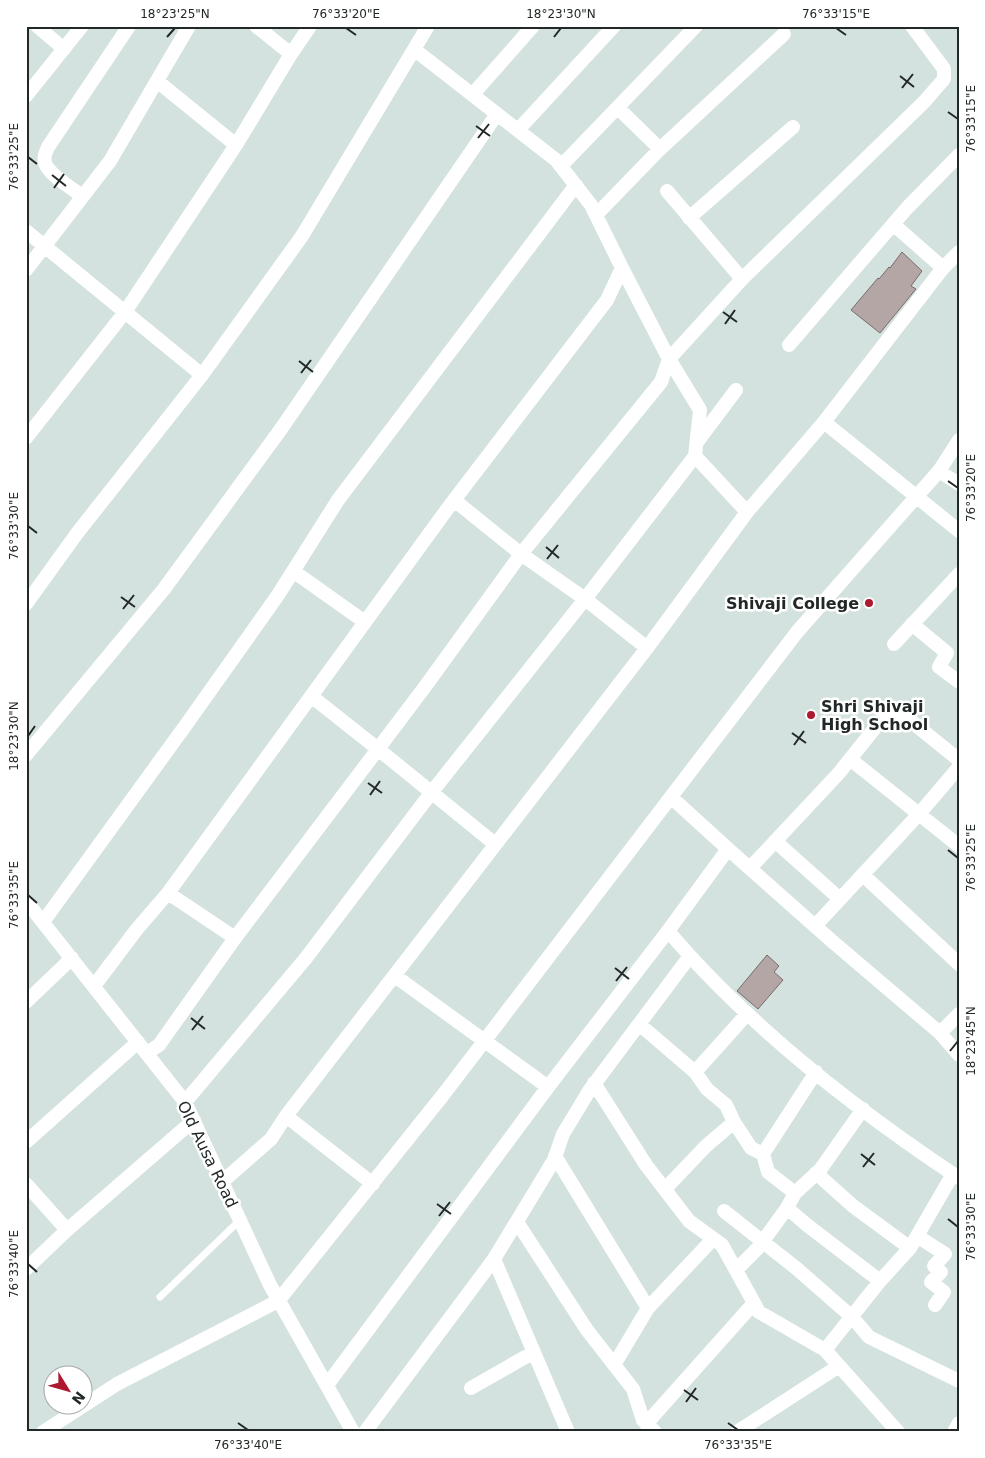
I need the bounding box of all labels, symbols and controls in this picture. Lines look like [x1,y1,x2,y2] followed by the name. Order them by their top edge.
[140,7,210,21] text: 18°23'25"N
[312,7,380,21] text: 76°33'20"E
[526,7,596,21] text: 18°23'30"N
[802,7,870,21] text: 76°33'15"E
[964,85,978,153] text: 76°33'15"E
[7,123,21,191] text: 76°33'25"E
[964,454,978,522] text: 76°33'20"E
[7,492,21,560] text: 76°33'30"E
[726,594,859,613] place label: Shivaji College
[863,597,875,609] marker: Shivaji College
[821,697,928,734] place label: Shri Shivaji High School
[7,701,21,771] text: 18°23'30"N
[805,709,817,721] marker: Shri Shivaji High School
[964,824,978,892] text: 76°33'25"E
[7,861,21,929] text: 76°33'35"E
[964,1006,978,1076] text: 18°23'45"N
[173,1098,242,1211] street label: Old Ausa Road
[964,1193,978,1261] text: 76°33'30"E
[7,1230,21,1298] text: 76°33'40"E
[42,1366,92,1416] north arrow
[68,1388,88,1407] text: N
[214,1438,282,1452] text: 76°33'40"E
[704,1438,772,1452] text: 76°33'35"E

